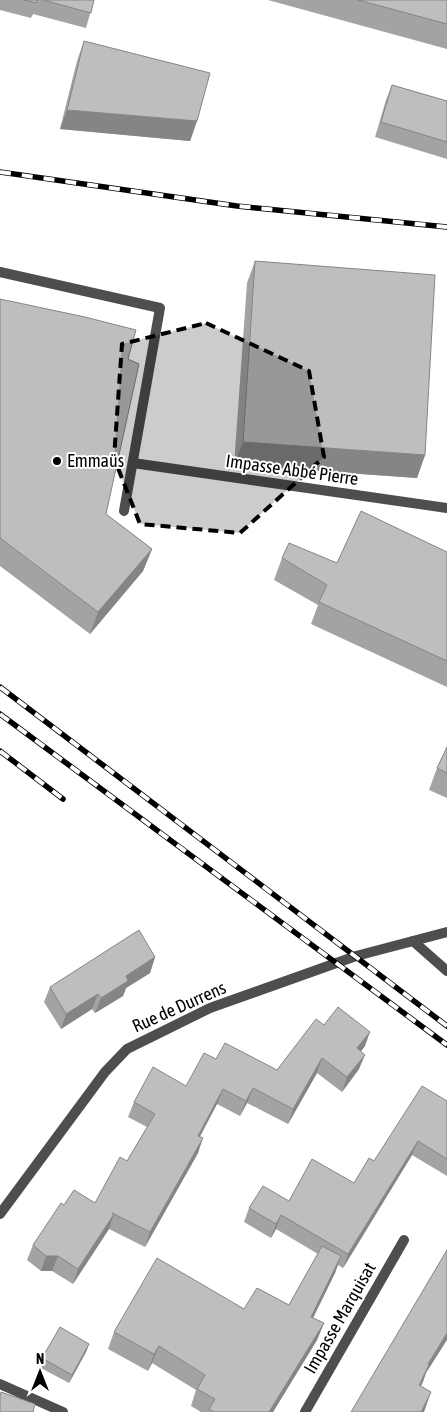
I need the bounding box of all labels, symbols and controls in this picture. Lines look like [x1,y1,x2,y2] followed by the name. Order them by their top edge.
[67,450,124,471] place label: Emmaüs
[224,450,360,489] street label: Impasse Abbé Pierre
[51,455,63,467] marker: Emmaüs
[129,977,229,1037] street label: Rue de Durrens
[299,1258,380,1377] street label: Impasse Marquisat
[15,1347,65,1397] north arrow
[36,1351,44,1367] text: N

